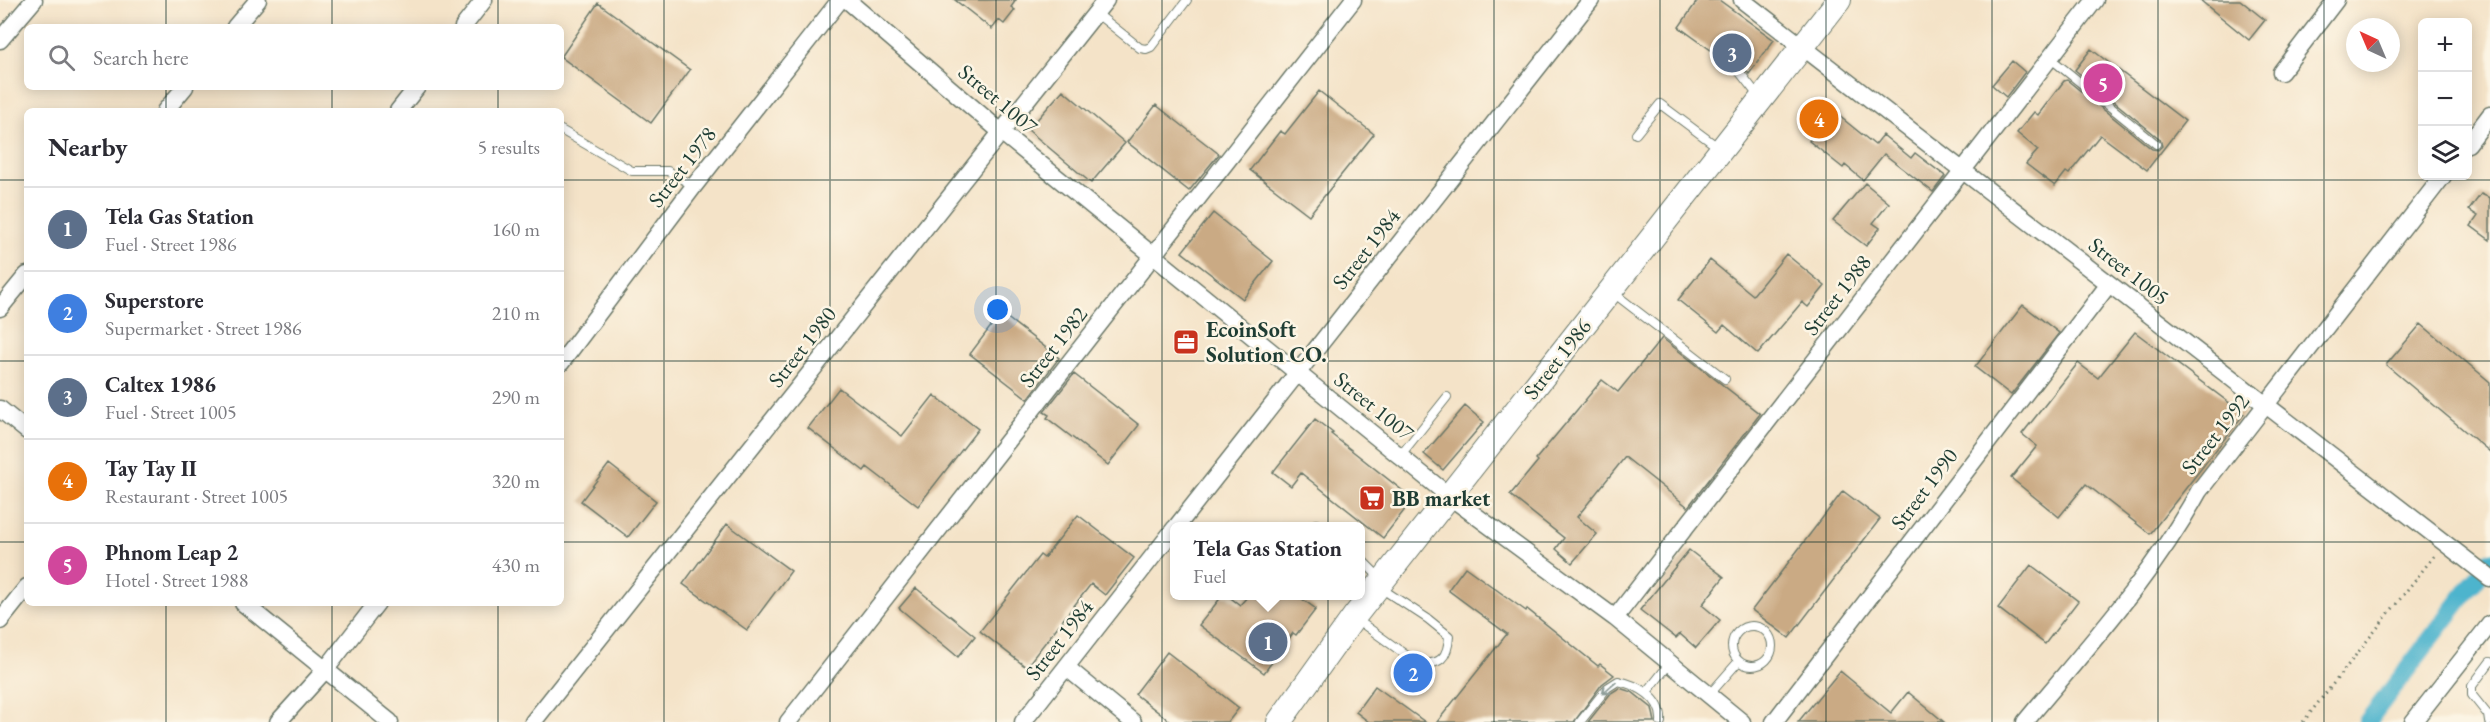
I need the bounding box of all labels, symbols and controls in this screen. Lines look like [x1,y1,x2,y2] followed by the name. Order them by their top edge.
[2346,18,2400,72] north arrow
[2418,18,2472,180] map controls
[2418,18,2472,72] button: +
[24,24,564,90] search box
[1712,31,1752,76] pin: 3
[45,41,78,74] icon: search
[93,43,188,72] text: Search here
[952,57,1044,141] street label: Street 1007
[2084,60,2122,106] pin: 5
[2418,72,2472,126] button: −
[1800,96,1838,142] pin: 4
[641,121,723,213] street label: Street 1978
[2418,126,2472,180] button: layers
[48,130,128,164] text: Nearby
[477,134,540,160] text: 5 results
[105,202,254,231] text: Tela Gas Station
[1325,202,1407,295] street label: Street 1984
[62,216,73,242] text: 1
[492,216,540,242] text: 160 m
[2083,230,2175,312] street label: Street 1005
[105,231,237,257] text: Fuel · Street 1986
[1796,249,1878,341] street label: Street 1988
[105,286,204,315] text: Superstore
[983,295,1012,324] your location
[62,300,73,326] text: 2
[492,300,540,326] text: 210 m
[761,300,843,393] street label: Street 1980
[1012,300,1094,393] street label: Street 1982
[1516,312,1598,405] street label: Street 1986
[105,315,302,341] text: Supermarket · Street 1986
[1206,315,1327,369] place label: EcoinSoft Solution CO.
[1171,327,1201,357] office icon: EcoinSoft Solution CO.
[1328,365,1420,447] street label: Street 1007
[105,370,216,399] text: Caltex 1986
[62,384,73,410] text: 3
[492,384,540,410] text: 290 m
[2174,387,2256,480] street label: Street 1992
[105,399,237,425] text: Fuel · Street 1005
[1884,442,1964,536] street label: Street 1990
[105,454,197,483] text: Tay Tay II
[62,468,73,494] text: 4
[492,468,540,494] text: 320 m
[105,483,288,509] text: Restaurant · Street 1005
[1357,483,1387,513] supermarket icon: BB market
[1392,484,1491,513] place label: BB market
[1170,522,1365,600] popup
[1193,534,1342,563] text: Tela Gas Station
[105,538,238,567] text: Phnom Leap 2
[62,552,73,578] text: 5
[492,552,540,578] text: 430 m
[1193,563,1226,589] text: Fuel
[105,567,248,593] text: Hotel · Street 1988
[1018,593,1100,686] street label: Street 1984
[1248,620,1288,664] pin: 1
[1394,650,1432,696] pin: 2
[1601,681,1617,695] one-way arrow

